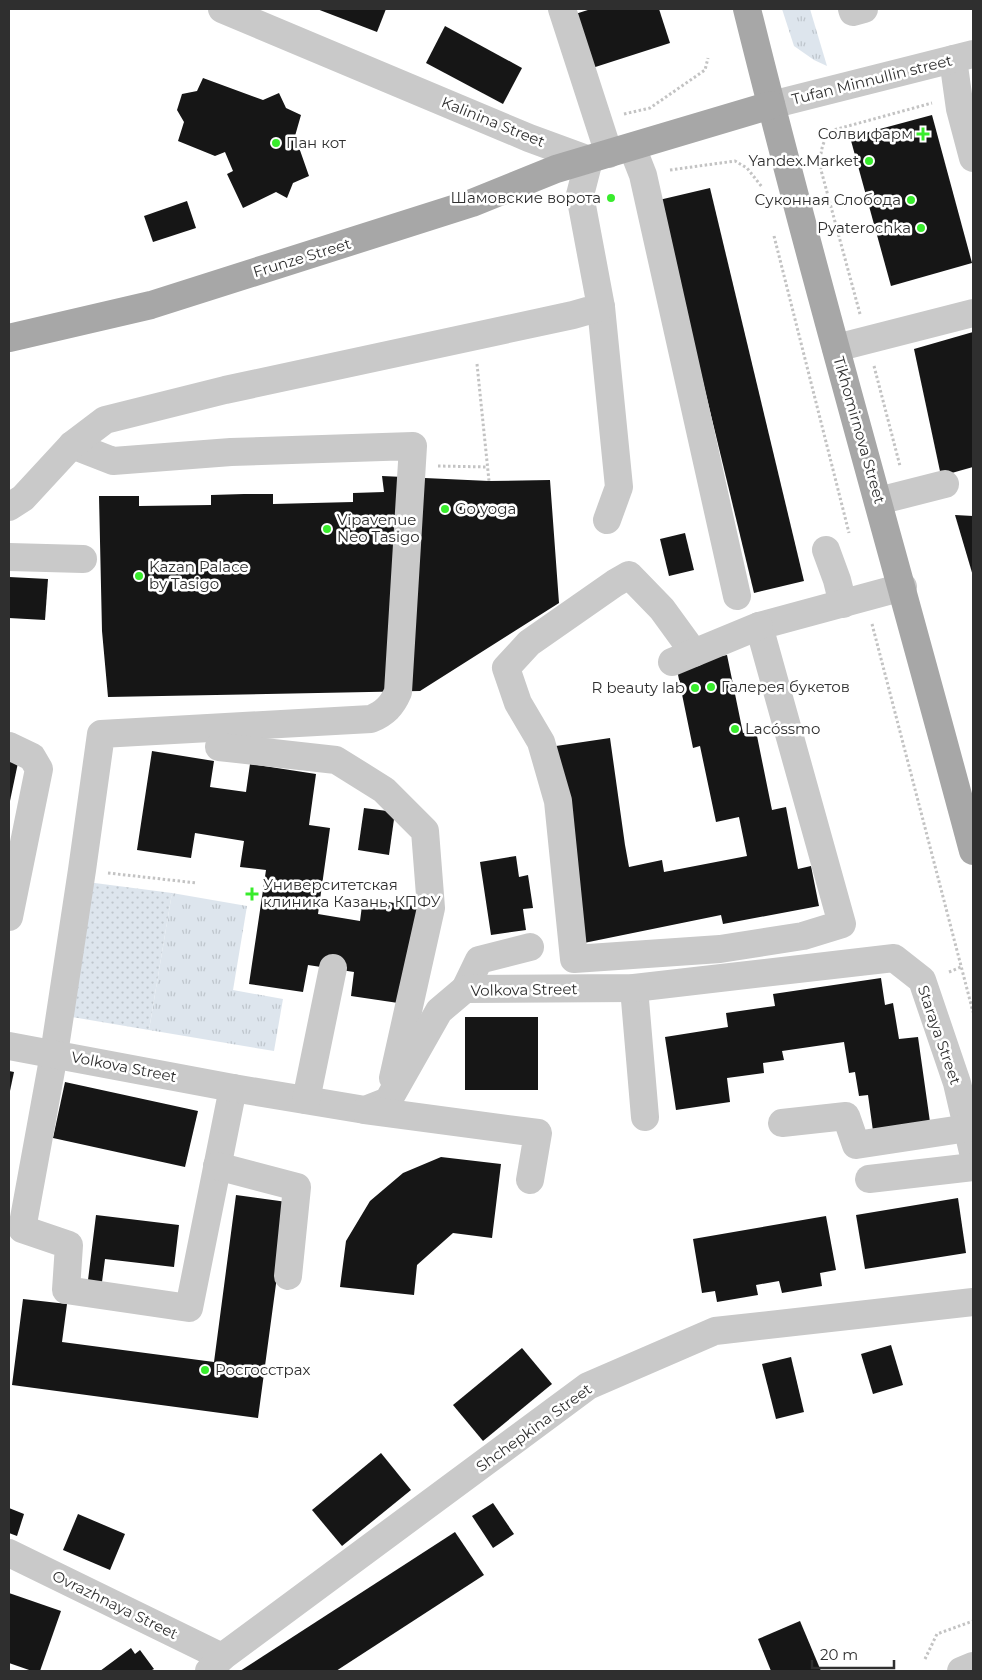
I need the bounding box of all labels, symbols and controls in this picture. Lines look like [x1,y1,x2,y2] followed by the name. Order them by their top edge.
[790,50,954,109] street label: Tufan Minnullin street
[439,92,548,151] street label: Kalinina Street
[818,124,913,143] place label: Солви фарм
[917,128,929,140] marker: Солви фарм
[286,133,347,152] place label: Пан кот
[270,137,282,149] marker: Пан кот
[748,151,859,170] place label: Yandex.Market
[863,155,875,167] marker: Yandex.Market
[451,188,601,207] place label: Шамовские ворота
[755,190,901,209] place label: Суконная Слобода
[605,192,617,204] marker: Шамовские ворота
[905,194,917,206] marker: Суконная Слобода
[817,218,911,237] place label: Pyaterochka
[915,222,927,234] marker: Pyaterochka
[251,234,353,281] street label: Frunze Street
[829,354,890,506] street label: Tikhomirnova Street
[455,499,516,518] place label: Go yoga
[439,503,451,515] marker: Go yoga
[337,510,420,546] place label: Vipavenue Neo Tasigo
[321,523,333,535] marker: Vipavenue Neo Tasigo
[149,557,249,593] place label: Kazan Palace by Tasigo
[133,570,145,582] marker: Kazan Palace by Tasigo
[721,677,850,696] place label: Галерея букетов
[592,678,685,697] place label: R beauty lab
[705,681,717,693] marker: Галерея букетов
[689,682,701,694] marker: R beauty lab
[745,719,820,738] place label: Lacóssmo
[729,723,741,735] marker: Lacóssmo
[263,875,442,911] place label: Университетская клиника Казань, КПФУ
[245,887,259,901] marker: Университетская клиника Казань, КПФУ
[470,979,578,1000] street label: Volkova Street
[914,983,965,1087] street label: Staraya Street
[70,1047,178,1086] street label: Volkova Street
[215,1360,310,1379] place label: Росгосстрах
[199,1364,211,1376] marker: Росгосстрах
[472,1379,595,1476] street label: Shchepkina Street
[49,1566,181,1643] street label: Ovrazhnaya Street
[812,1638,894,1670] scale bar
[820,1645,858,1664] text: 20 m

